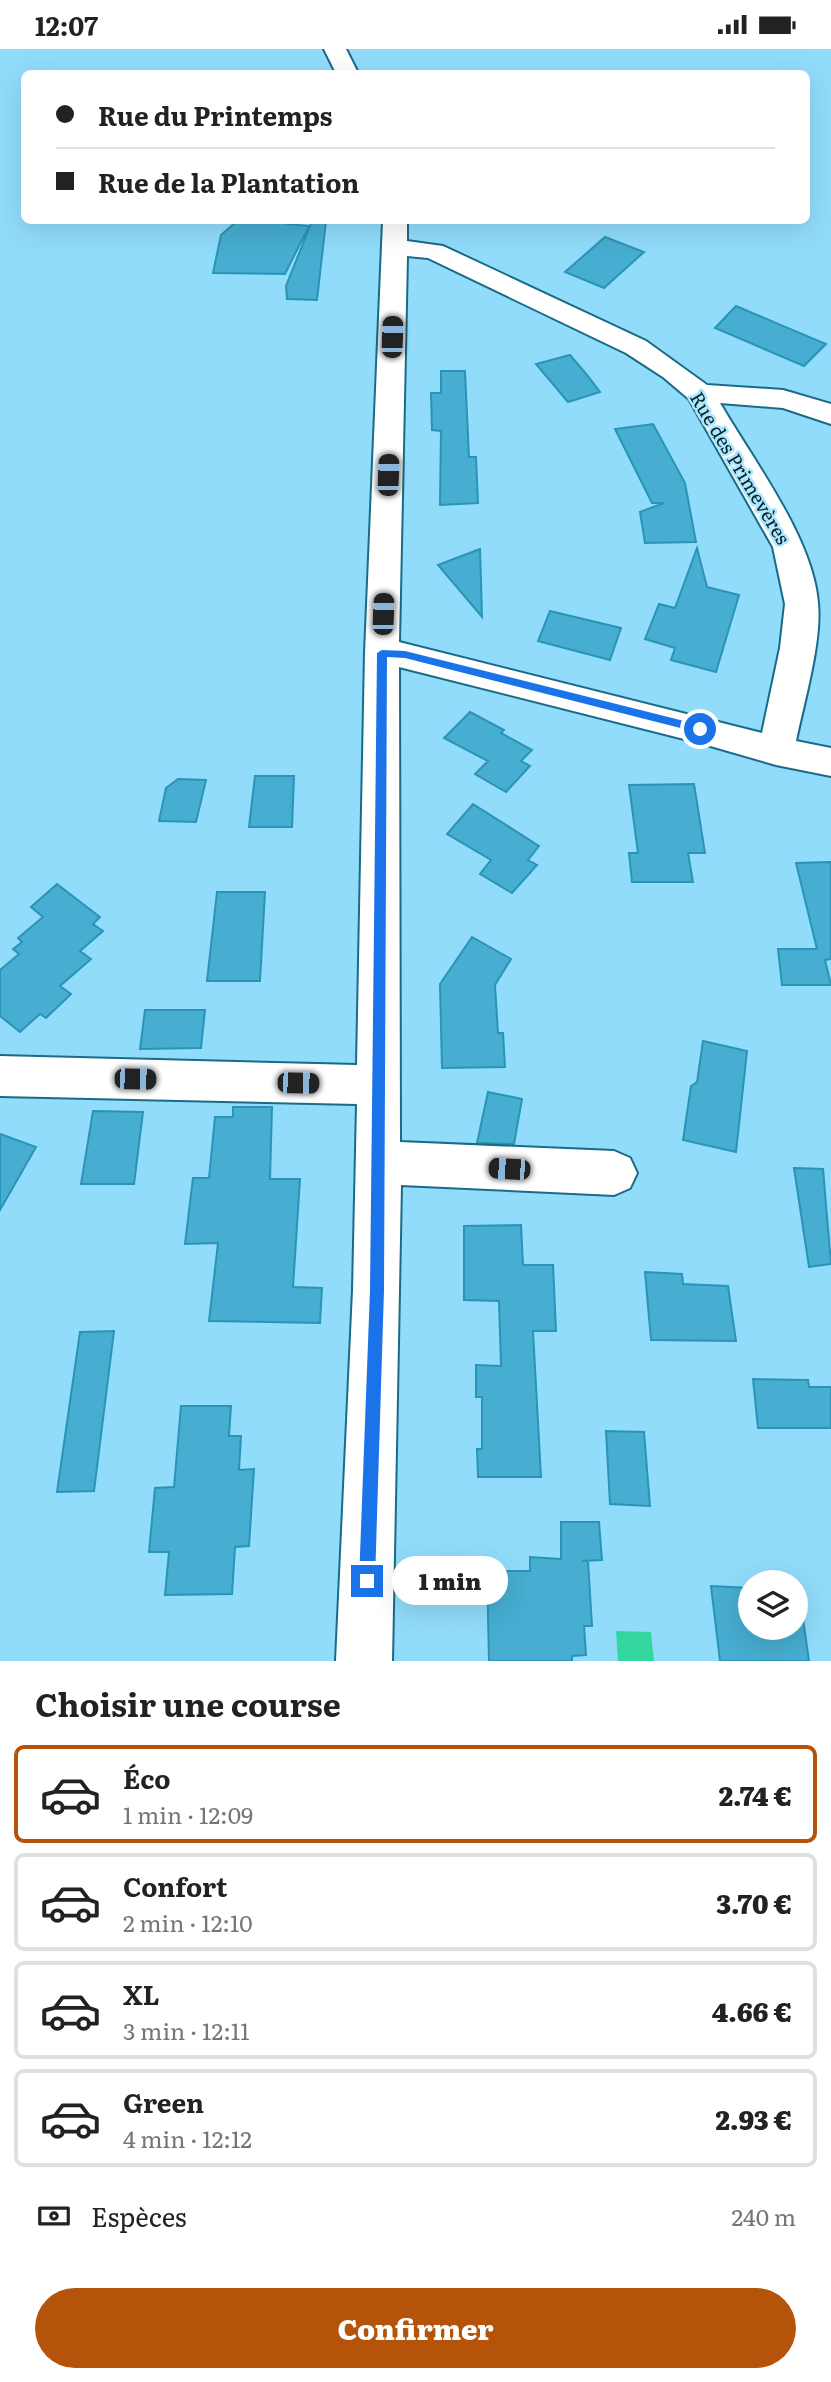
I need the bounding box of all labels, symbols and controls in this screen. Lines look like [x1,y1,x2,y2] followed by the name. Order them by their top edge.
[35,5,98,44] text: 12:07
[98,95,333,134] text: Rue du Printemps
[98,162,359,201] text: Rue de la Plantation
[381,316,404,358] car
[684,386,798,550] street label: Rue des Primevères
[377,454,400,496] car
[372,593,395,635] car
[684,713,716,745] route start
[114,1068,157,1090] car
[277,1072,320,1094] car
[488,1157,531,1181] car
[392,1557,507,1605] callout: 1 min
[419,1563,481,1597] text: 1 min
[351,1565,383,1597] route end
[738,1570,808,1640] map controls
[738,1570,808,1640] button: layers
[35,1679,341,1727] text: Choisir une course
[123,1758,171,1797] text: Éco
[39,1763,102,1826] icon: car
[719,1775,792,1814] text: 2.74 €
[123,1797,253,1831] text: 1 min · 12:09
[123,1866,227,1905] text: Confort
[39,1871,102,1934] icon: car
[716,1883,792,1922] text: 3.70 €
[123,1905,253,1939] text: 2 min · 12:10
[123,1974,160,2013] text: XL
[39,1979,102,2042] icon: car
[712,1991,792,2030] text: 4.66 €
[123,2013,250,2047] text: 3 min · 12:11
[123,2082,204,2121] text: Green
[39,2087,102,2150] icon: car
[715,2099,792,2138] text: 2.93 €
[123,2121,252,2155] text: 4 min · 12:12
[91,2196,187,2235] text: Espèces
[35,2197,73,2235] icon: cash
[731,2199,796,2233] text: 240 m
[35,2288,796,2368] button: Confirmer

